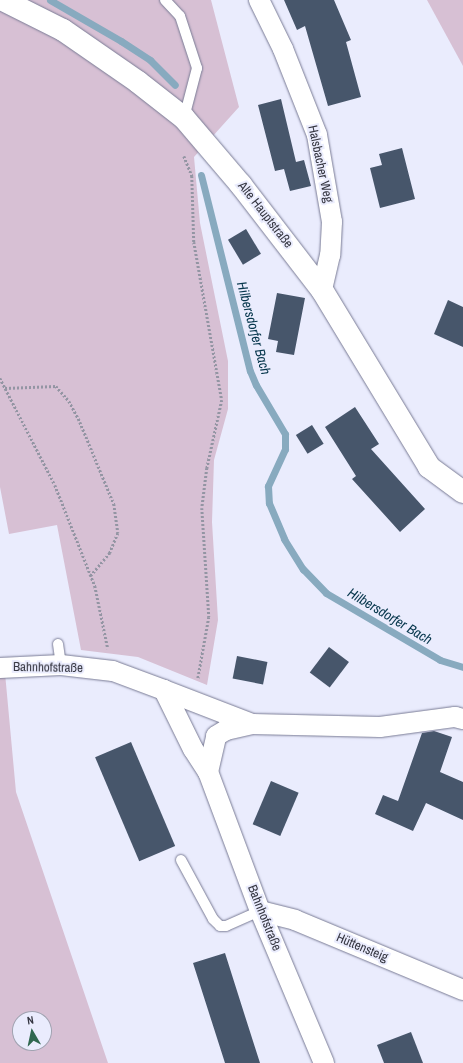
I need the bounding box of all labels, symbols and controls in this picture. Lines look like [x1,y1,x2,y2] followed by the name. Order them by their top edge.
[304,124,336,204] street label: Halsbacher Weg
[234,179,296,251] street label: Alte Hauptstraße
[234,280,274,376] water label: Hilbersdorfer Bach
[345,584,435,648] water label: Hilbersdorfer Bach
[13,660,83,676] street label: Bahnhofstraße
[244,883,284,953] street label: Bahnhofstraße
[334,930,390,966] street label: Hüttensteig
[12,1011,52,1051] north arrow
[26,1013,35,1028] text: N

